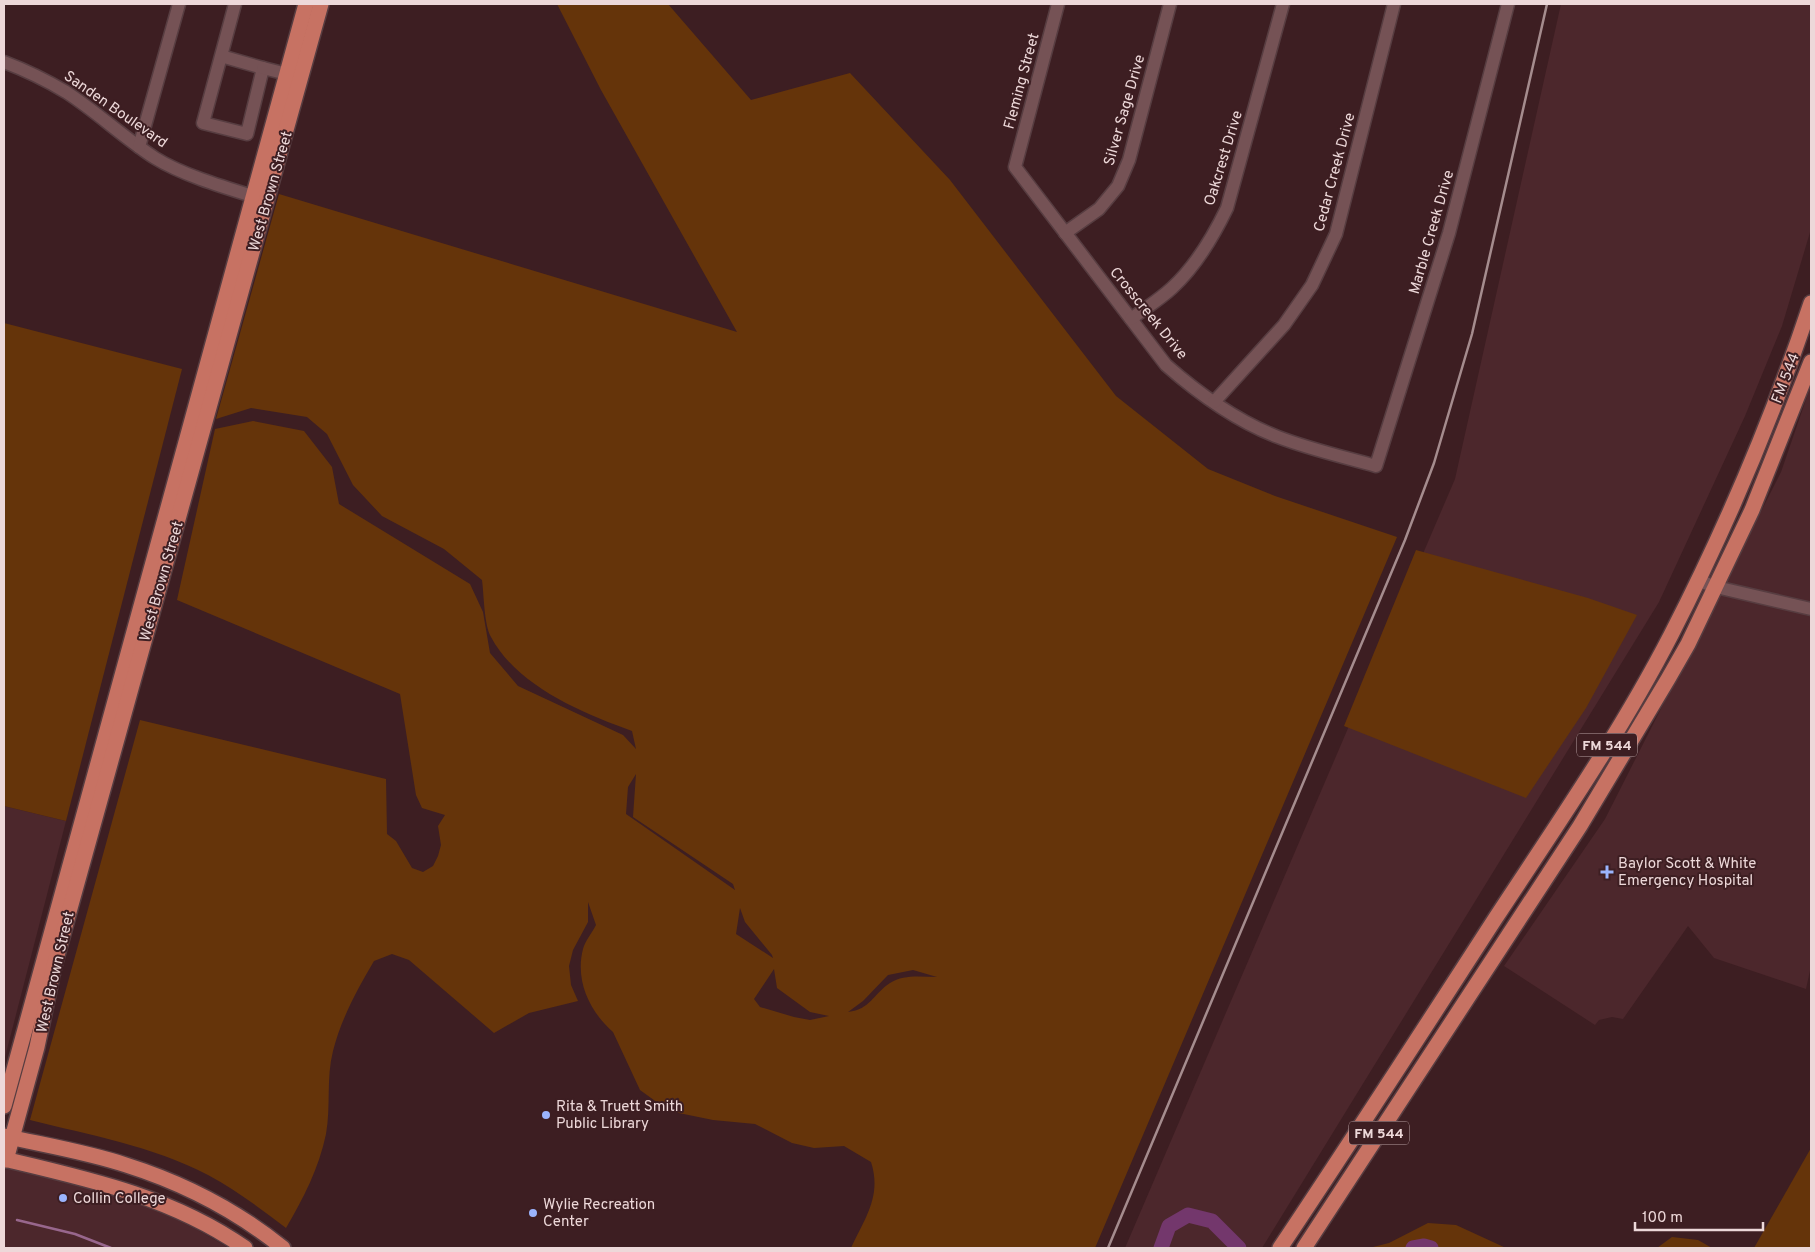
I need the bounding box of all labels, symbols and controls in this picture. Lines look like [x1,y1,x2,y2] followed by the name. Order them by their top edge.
[1000,31,1044,132] street label: Fleming Street
[1101,53,1150,168] street label: Silver Sage Drive
[60,67,171,153] street label: Sanden Boulevard
[1201,109,1248,208] street label: Oakcrest Drive
[1310,111,1360,234] street label: Cedar Creek Drive
[245,129,298,254] street label: West Brown Street
[1406,168,1459,297] street label: Marble Creek Drive
[1105,264,1191,364] street label: Crosscreek Drive
[1768,351,1805,406] street label: FM 544
[136,519,189,644] street label: West Brown Street
[1577,734,1637,756] road number: FM 544
[1618,855,1756,891] place label: Baylor Scott & White Emergency Hospital
[1600,865,1614,879] marker: Baylor Scott & White Emergency Hospital
[33,910,80,1035] street label: West Brown Street
[556,1098,683,1134] place label: Rita & Truett Smith Public Library
[540,1109,552,1121] marker: Rita & Truett Smith Public Library
[1349,1122,1409,1144] road number: FM 544
[73,1190,166,1209] place label: Collin College
[57,1192,69,1204] marker: Collin College
[543,1196,655,1232] place label: Wylie Recreation Center
[1635,1200,1762,1232] scale bar
[527,1207,539,1219] marker: Wylie Recreation Center
[1642,1209,1683,1228] text: 100 m

